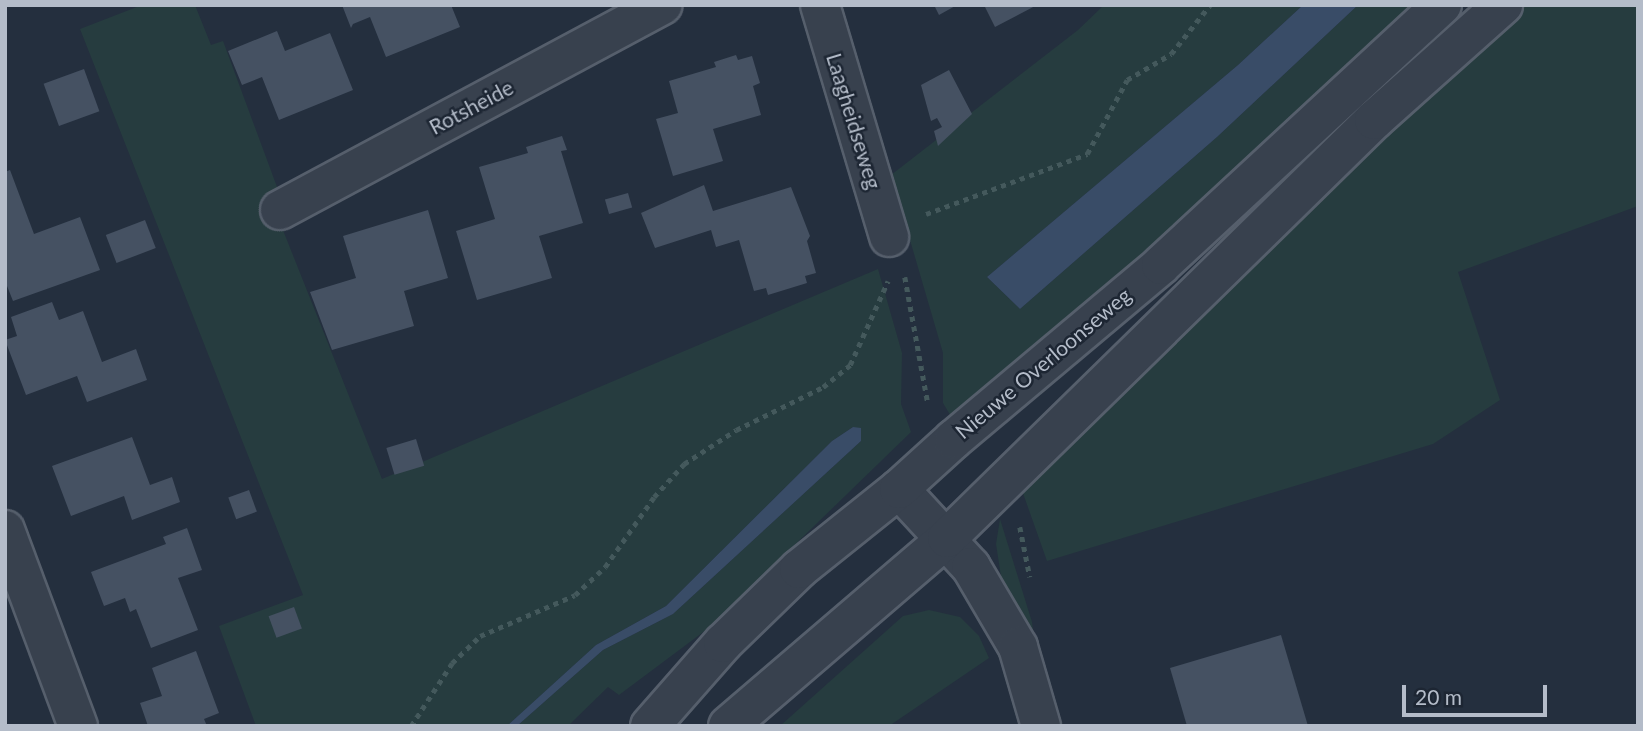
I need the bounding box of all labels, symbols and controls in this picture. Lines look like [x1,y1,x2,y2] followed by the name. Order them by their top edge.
[821,50,887,192] street label: Laagheidseweg
[425,74,517,140] street label: Rotsheide
[950,282,1136,444] street label: Nieuwe Overloonseweg
[1405,672,1550,716] scale bar
[1415,684,1462,709] text: 20 m

